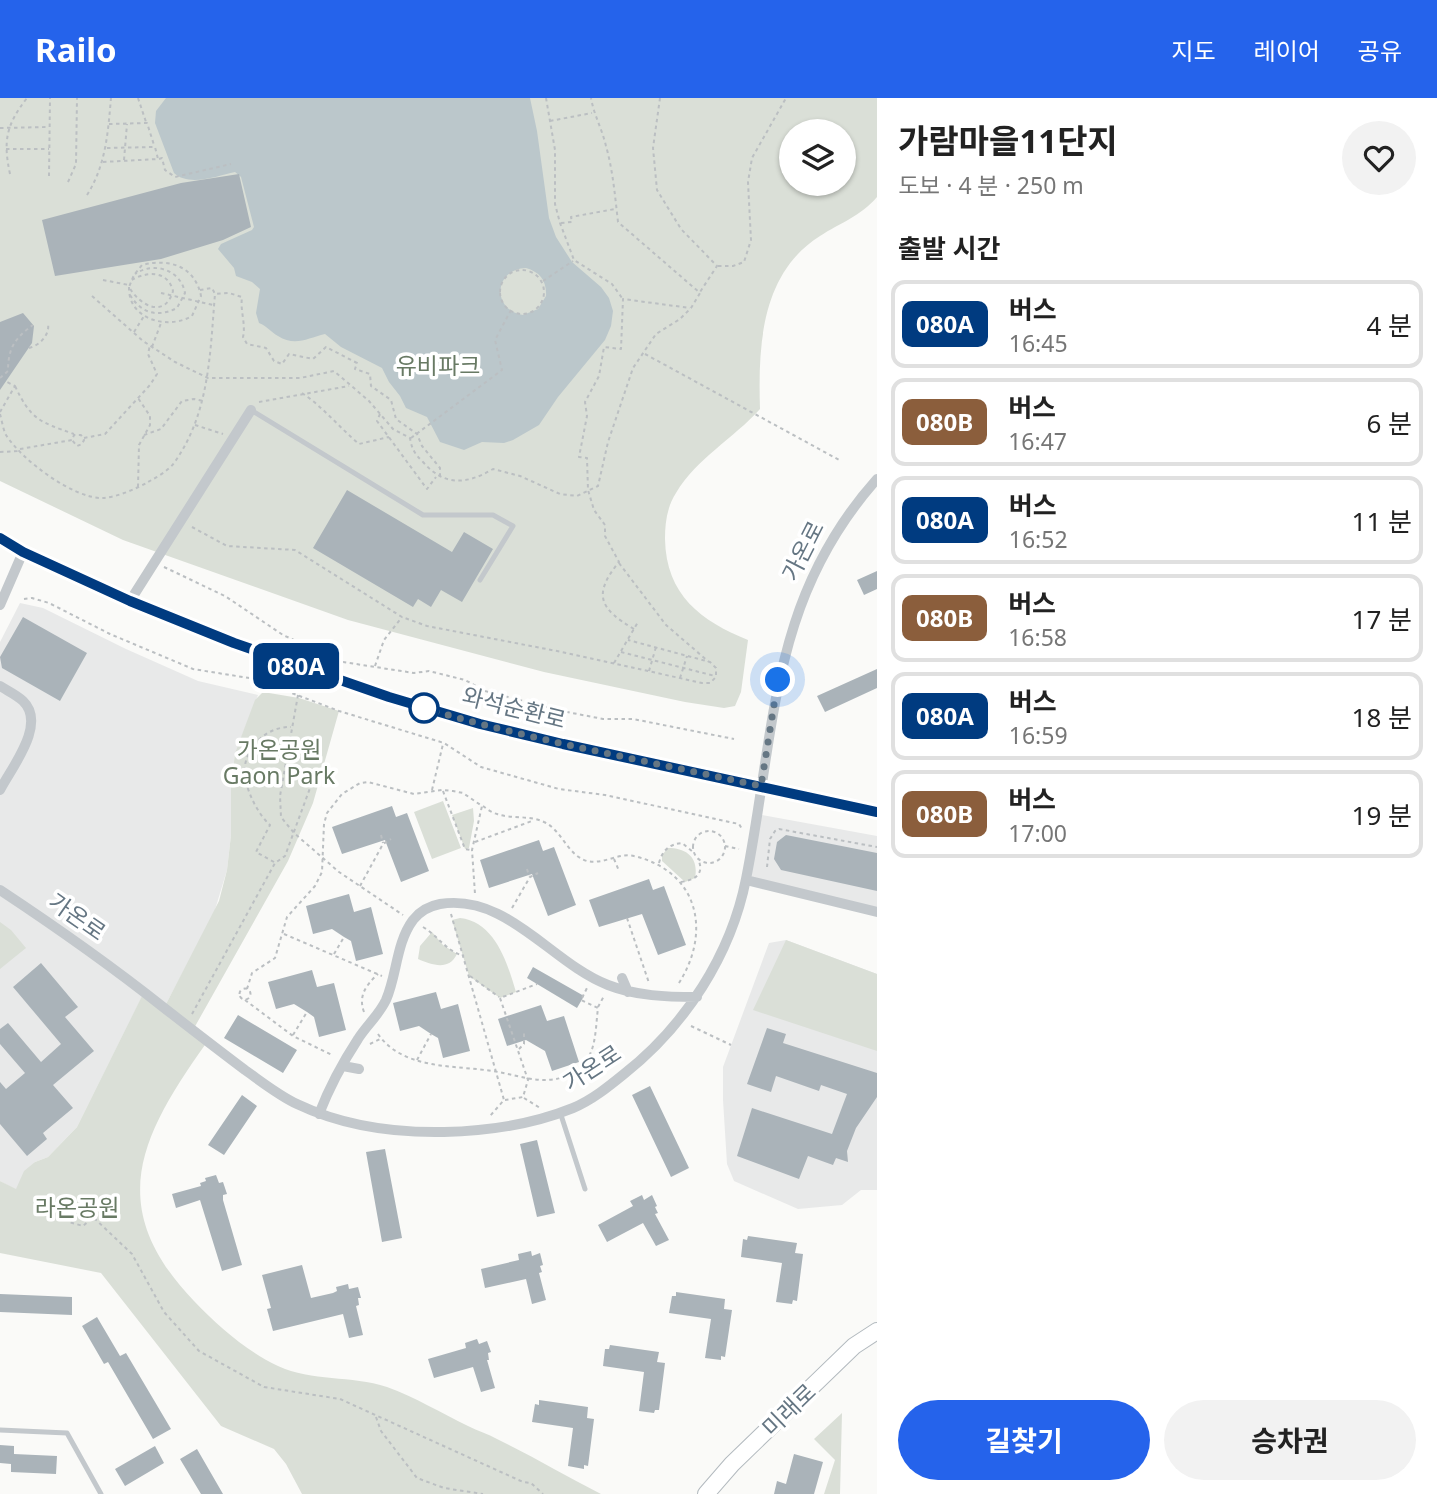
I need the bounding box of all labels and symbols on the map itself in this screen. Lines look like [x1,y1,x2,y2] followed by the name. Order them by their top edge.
[396,349,480,381] park label: 유비파크
[773,515,831,586] street label: 가온로
[247,643,345,689] line badge: 080A
[760,662,795,697] your location
[459,679,569,735] street label: 와석순환로
[409,693,439,723] unlabelled marker
[223,733,336,791] park label: 가온공원 Gaon Park
[42,885,113,947] street label: 가온로
[556,1036,627,1098] street label: 가온로
[35,1191,119,1223] park label: 라온공원
[754,1376,822,1443] street label: 미래로

